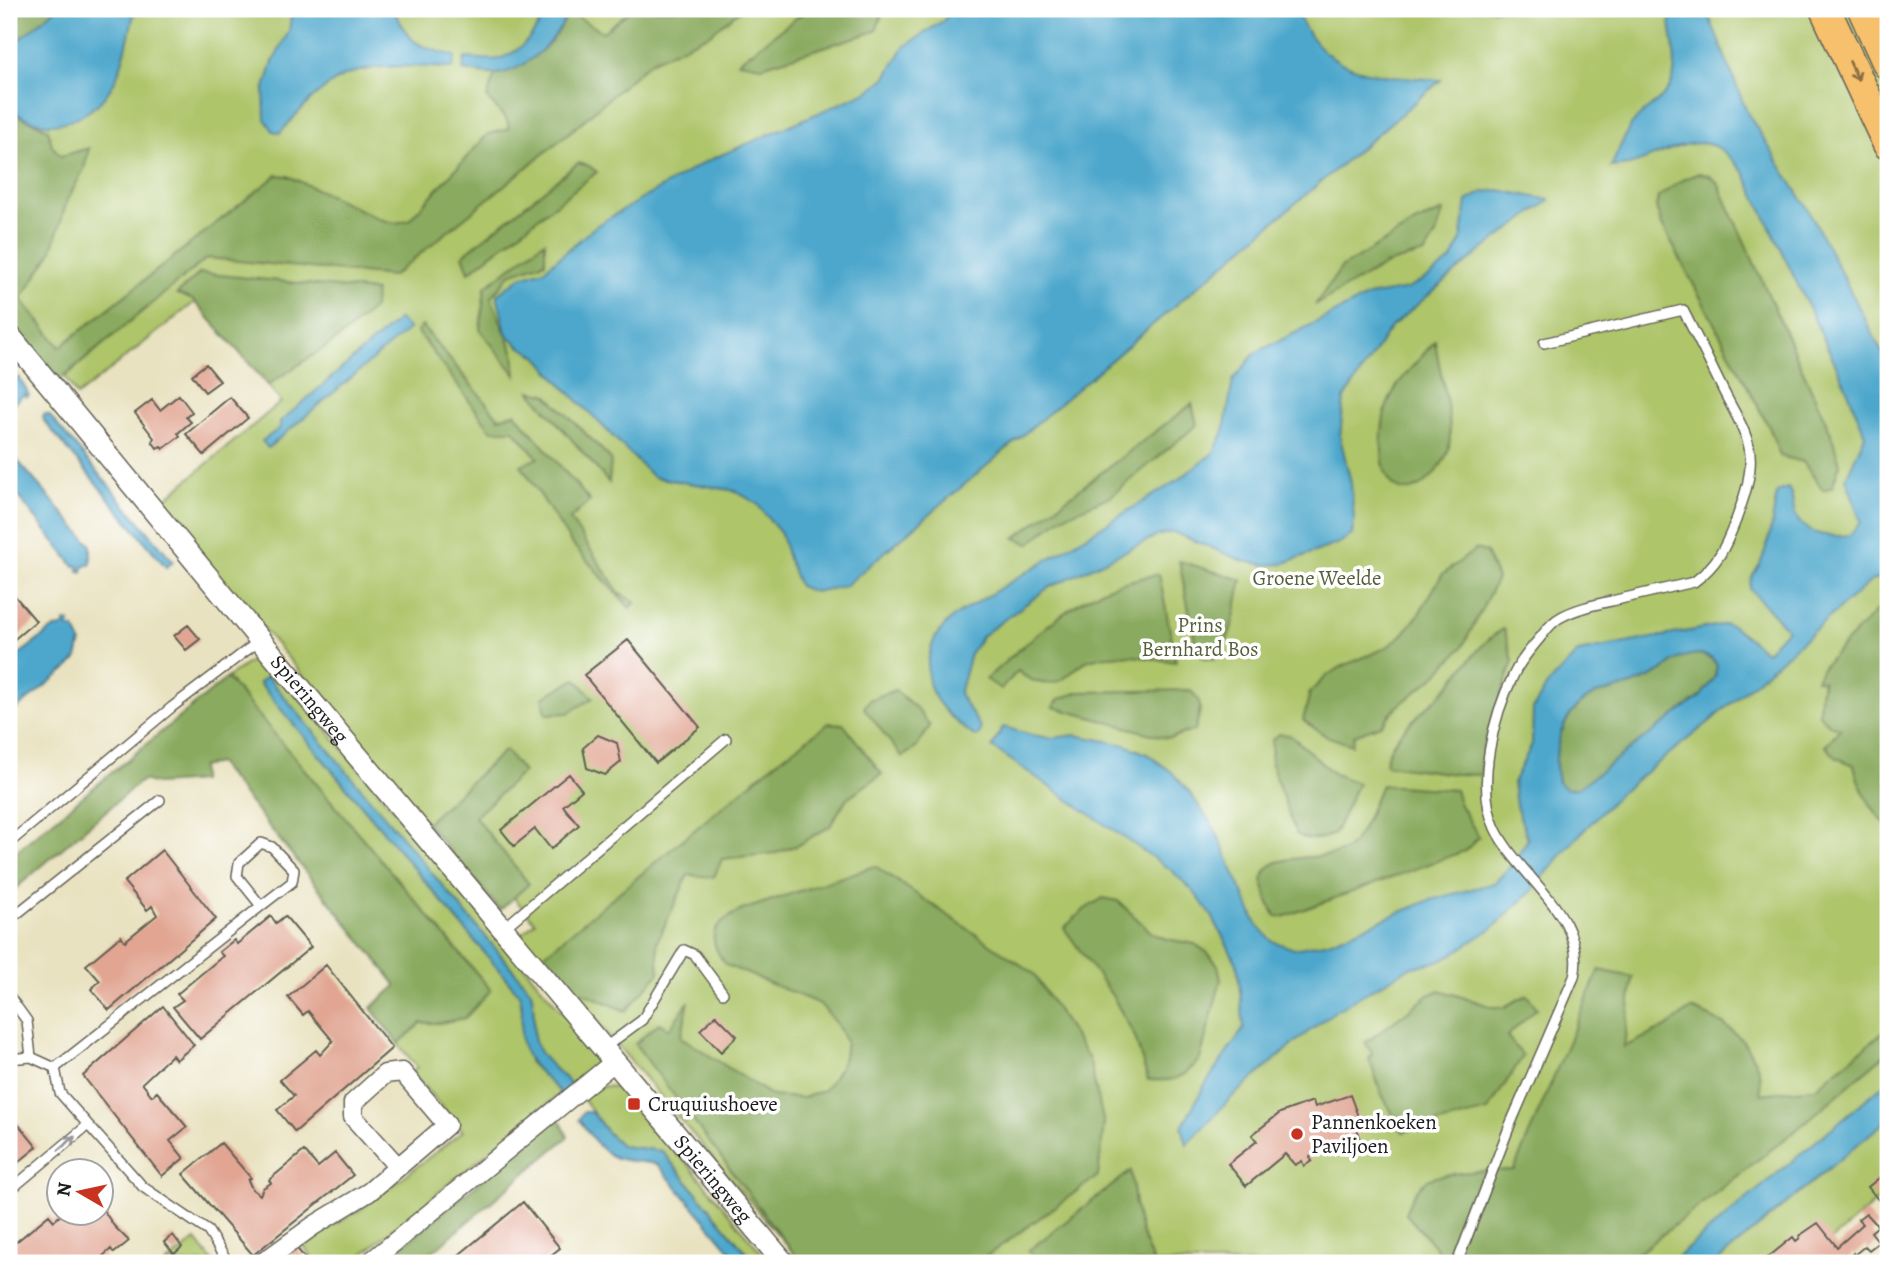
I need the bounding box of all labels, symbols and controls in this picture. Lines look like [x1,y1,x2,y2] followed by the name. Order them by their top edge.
[1848,59,1861,81] one-way arrow
[1253,564,1381,592] park label: Groene Weelde
[1142,611,1258,663] park label: Prins Bernhard Bos
[264,649,355,750] street label: Spieringweg
[648,1090,778,1118] place label: Cruquiushoeve
[626,1096,642,1112] marker: Cruquiushoeve
[1311,1108,1437,1160] place label: Pannenkoeken Paviljoen
[1289,1126,1305,1142] marker: Pannenkoeken Paviljoen
[668,1128,759,1229] street label: Spieringweg
[58,1135,76,1150] one-way arrow
[46,1156,116,1226] north arrow
[50,1180,78,1198] text: N

